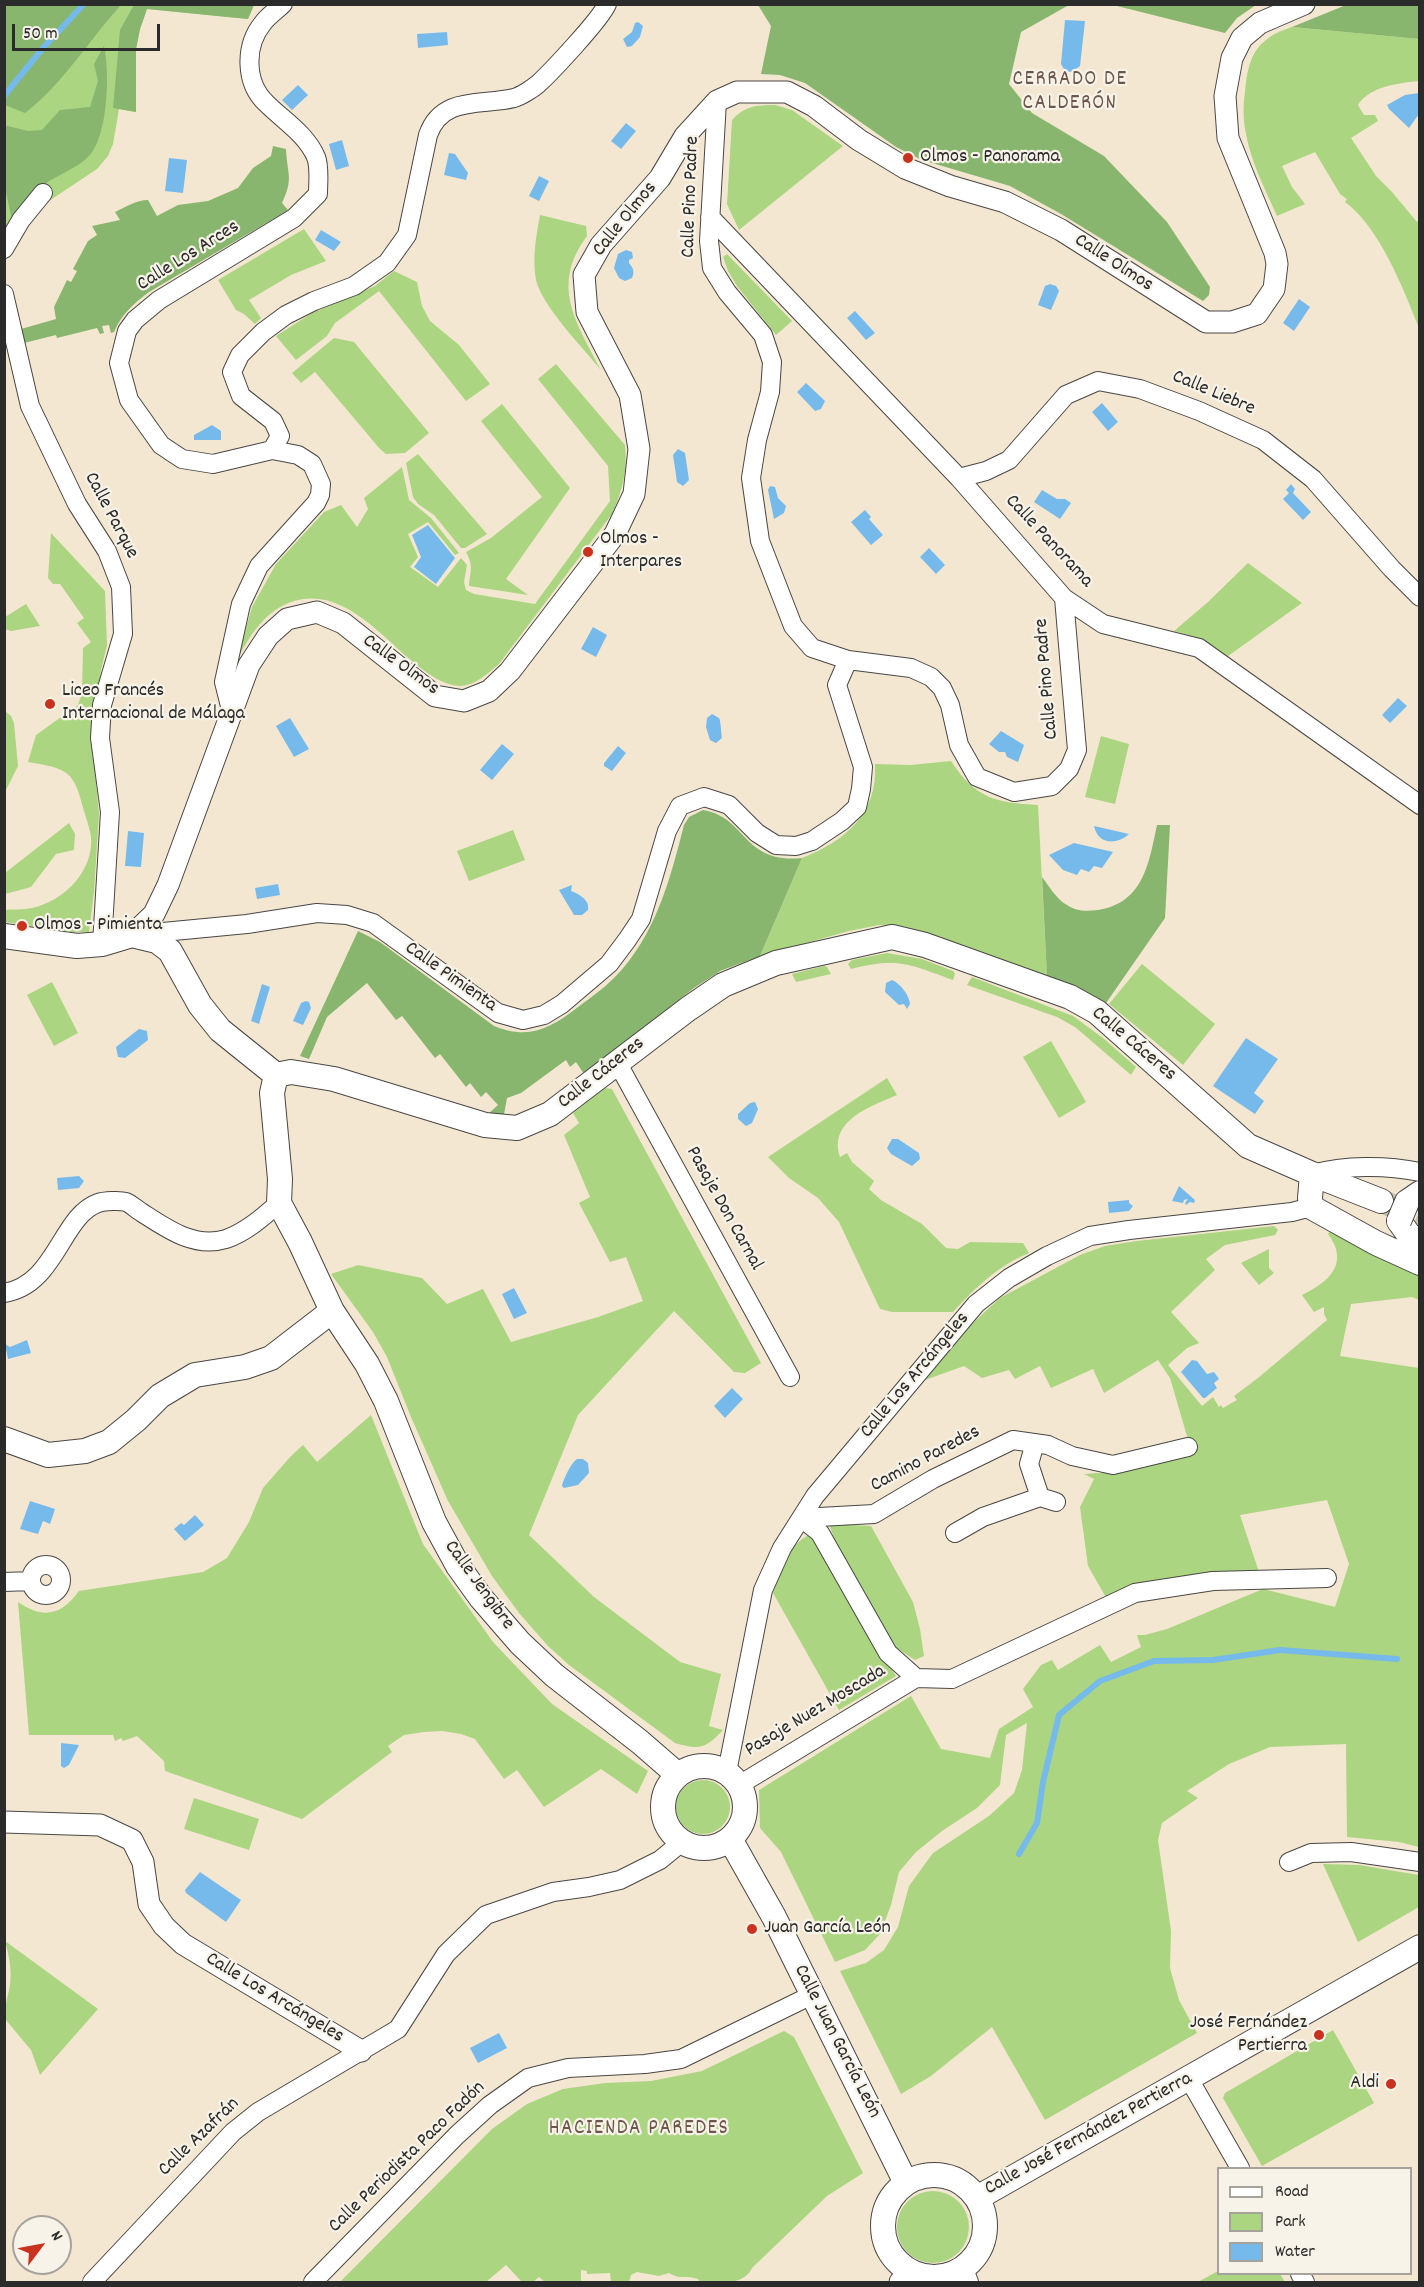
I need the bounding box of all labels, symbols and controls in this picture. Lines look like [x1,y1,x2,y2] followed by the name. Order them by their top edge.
[15,12,164,50] scale bar
[23,22,58,47] text: 50 m
[1013,68,1127,118] district label: CERRADO DE CALDERÓN
[678,136,706,258] street label: Calle Pino Padre
[920,146,1060,170] place label: Olmos - Panorama
[901,151,915,165] marker: Olmos - Panorama
[589,178,663,262] street label: Calle Olmos
[134,216,244,298] street label: Calle Los Arces
[1069,230,1157,298] street label: Calle Olmos
[1168,366,1258,422] street label: Calle Liebre
[77,469,143,563] street label: Calle Parque
[999,490,1097,594] street label: Calle Panorama
[600,528,682,575] place label: Olmos - Interpares
[581,545,595,559] marker: Olmos - Interpares
[1031,617,1065,741] street label: Calle Pino Padre
[357,630,443,702] street label: Calle Olmos
[62,680,245,727] place label: Liceo Francés Internacional de Málaga
[43,697,57,711] marker: Liceo Francés Internacional de Málaga
[34,914,162,938] place label: Olmos - Pimienta
[15,919,29,933] marker: Olmos - Pimienta
[399,937,501,1019] street label: Calle Pimienta
[1086,1003,1180,1087] street label: Calle Cáceres
[554,1033,650,1115] street label: Calle Cáceres
[679,1143,767,1275] street label: Pasaje Don Carnal
[856,1308,976,1444] street label: Calle Los Arcángeles
[867,1421,985,1499] street label: Camino Paredes
[437,1537,519,1635] street label: Calle Jengibre
[741,1661,891,1763] street label: Pasaje Nuez Moscada
[764,1917,891,1941] place label: Juan García León
[745,1922,759,1936] marker: Juan García León
[200,1948,348,2050] street label: Calle Los Arcángeles
[787,1961,885,2123] street label: Calle Juan García León
[1190,2012,1307,2059] place label: José Fernández Pertierra
[1312,2028,1326,2042] marker: José Fernández Pertierra
[981,2068,1197,2202] street label: Calle José Fernández Pertierra
[1350,2072,1379,2096] place label: Aldi
[325,2077,491,2239] street label: Calle Periodista Paco Fadón
[1384,2077,1398,2091] marker: Aldi
[154,2093,246,2183] street label: Calle Azafrán
[549,2117,729,2143] district label: HACIENDA PAREDES
[1217,2167,1412,2275] legend
[1275,2180,1309,2205] text: Road
[1275,2210,1306,2235] text: Park
[12,2215,72,2275] north arrow
[44,2227,68,2246] text: N
[1275,2240,1315,2265] text: Water

